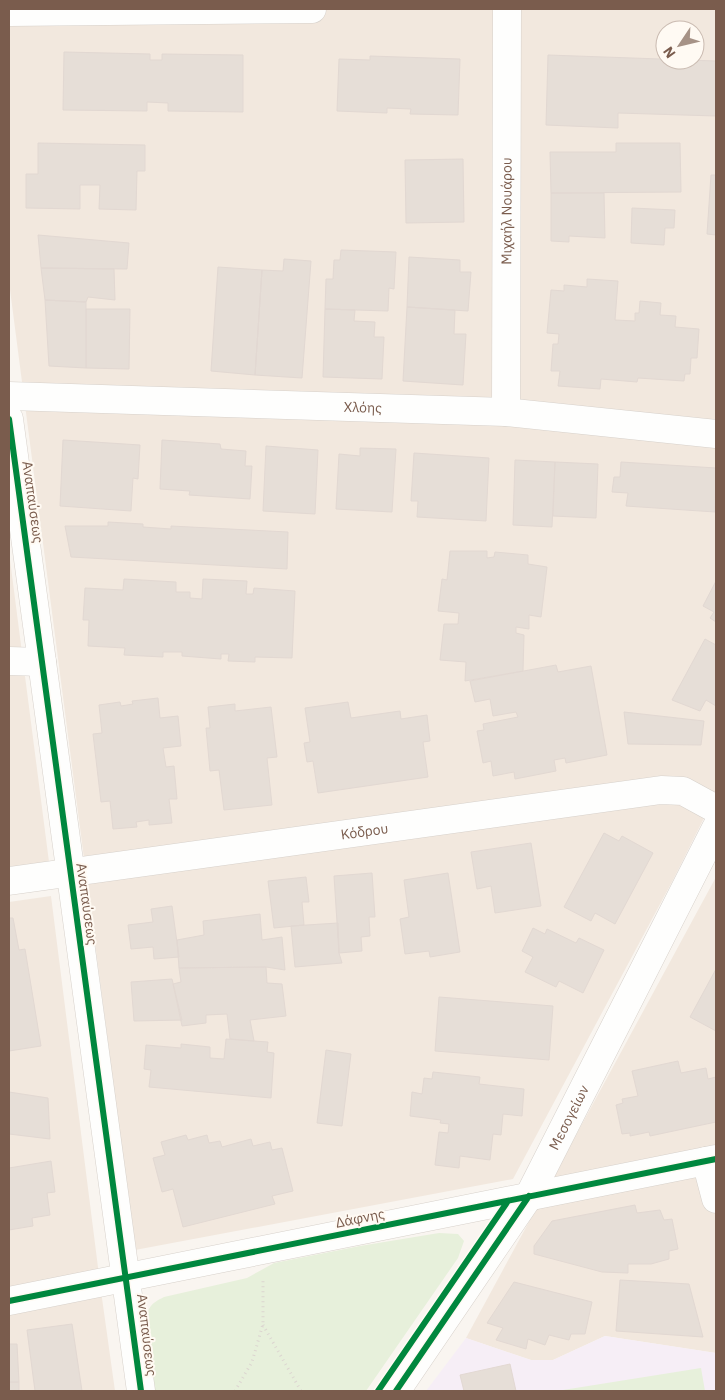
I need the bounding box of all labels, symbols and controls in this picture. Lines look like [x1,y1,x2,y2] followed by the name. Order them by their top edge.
[655,20,705,70] north arrow
[659,43,680,62] text: N
[497,157,516,265] street label: Μιχαήλ Νουάρου
[343,398,382,417] street label: Χλόης
[18,460,48,544] street label: Αναπαύσεως
[340,819,389,844] street label: Κόδρου
[72,862,102,946] street label: Αναπαύσεως
[545,1082,593,1153] street label: Μεσογείων
[334,1204,386,1232] street label: Δάφνης
[133,1293,161,1377] street label: Αναπαύσεως

